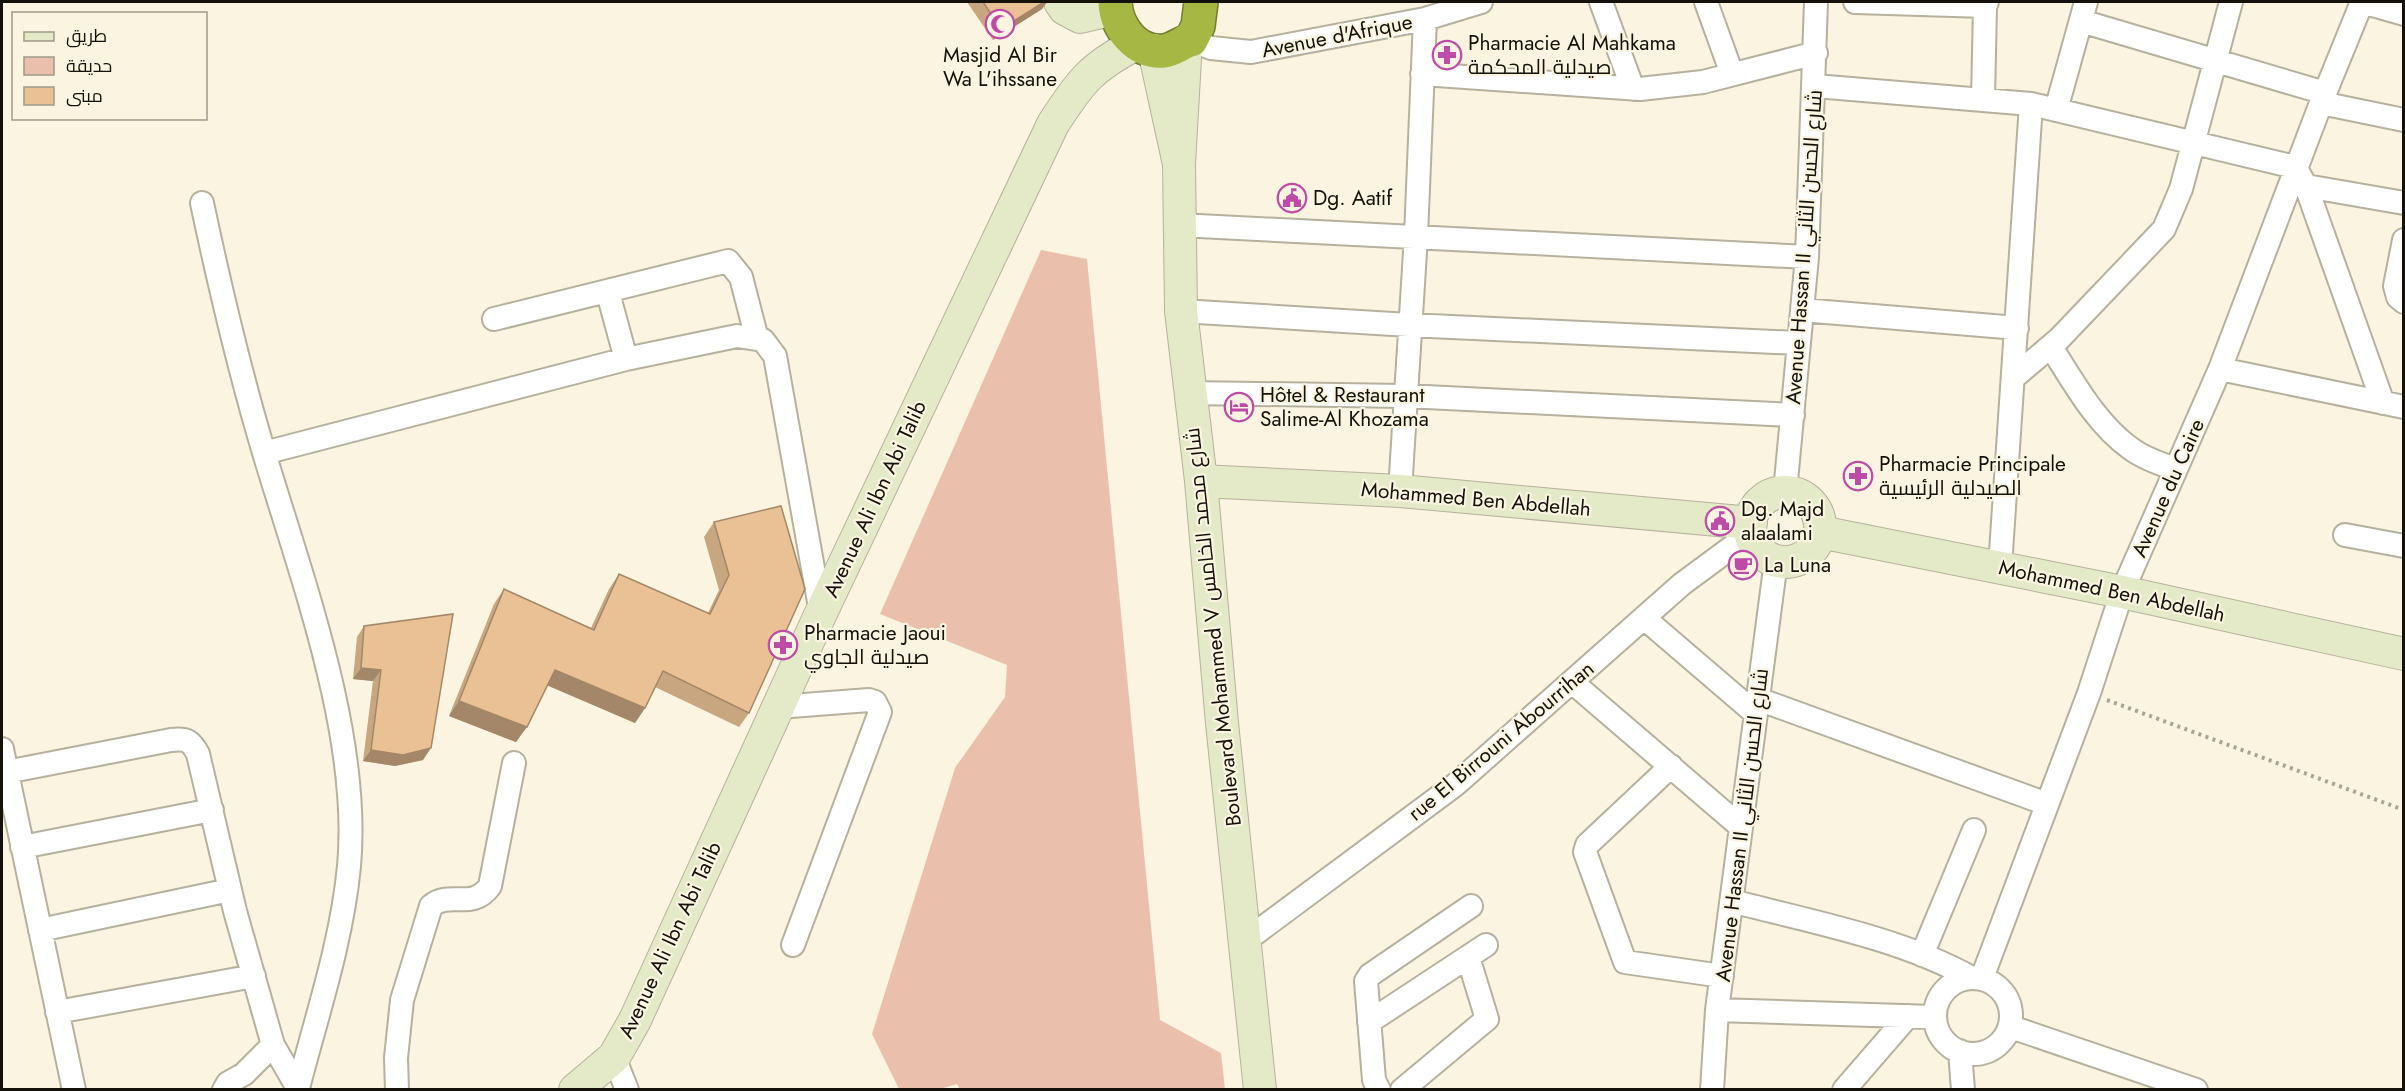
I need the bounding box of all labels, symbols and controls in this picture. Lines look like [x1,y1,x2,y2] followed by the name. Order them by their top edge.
[1259,7,1415,65] street label: Avenue d'Afrique
[984,8,1016,40] mosque icon: Masjid Al Bir Wa L'ihssane
[12,12,207,120] legend
[66,23,107,49] text: طريق
[1468,28,1676,82] place label: Pharmacie Al Mahkama صيدلية المحكمة
[1431,39,1463,71] pharmacy icon: Pharmacie Al Mahkama صيدلية المحكمة
[943,40,1058,94] place label: Masjid Al Bir Wa L'ihssane
[66,53,112,79] text: حديقة
[66,83,103,109] text: مبنى
[1778,89,1831,405] street label: Avenue Hassan II شارع الحسن الثاني
[1276,182,1308,214] public building icon: Dg. Aatif
[1313,183,1393,213] place label: Dg. Aatif
[1260,380,1429,434] place label: Hôtel & Restaurant Salime-Al Khozama
[1223,391,1255,423] hotel icon: Hôtel & Restaurant Salime-Al Khozama
[816,396,934,602] street label: Avenue Ali Ibn Abi Talib
[2124,414,2212,562] street label: Avenue du Caire
[1177,426,1249,828] street label: Boulevard Mohammed V شارع محمد الخامس
[1879,449,2066,503] place label: Pharmacie Principale الصيدلية الرئيسية
[1842,460,1874,492] pharmacy icon: Pharmacie Principale الصيدلية الرئيسية
[1360,474,1592,524] street label: Mohammed Ben Abdellah
[1741,494,1824,548] place label: Dg. Majd alaalami
[1704,505,1736,537] public building icon: Dg. Majd alaalami
[1727,549,1759,581] cafe icon: La Luna
[1764,550,1831,580] place label: La Luna
[1996,552,2228,630] street label: Mohammed Ben Abdellah
[804,618,946,673] place label: Pharmacie Jaoui صيدلية الجاوي
[767,629,799,661] pharmacy icon: Pharmacie Jaoui صيدلية الجاوي
[1401,654,1601,828] street label: rue El Birrouni Abourrihan
[1708,667,1777,984] street label: Avenue Hassan II شارع الحسن الثاني
[611,837,729,1043] street label: Avenue Ali Ibn Abi Talib

